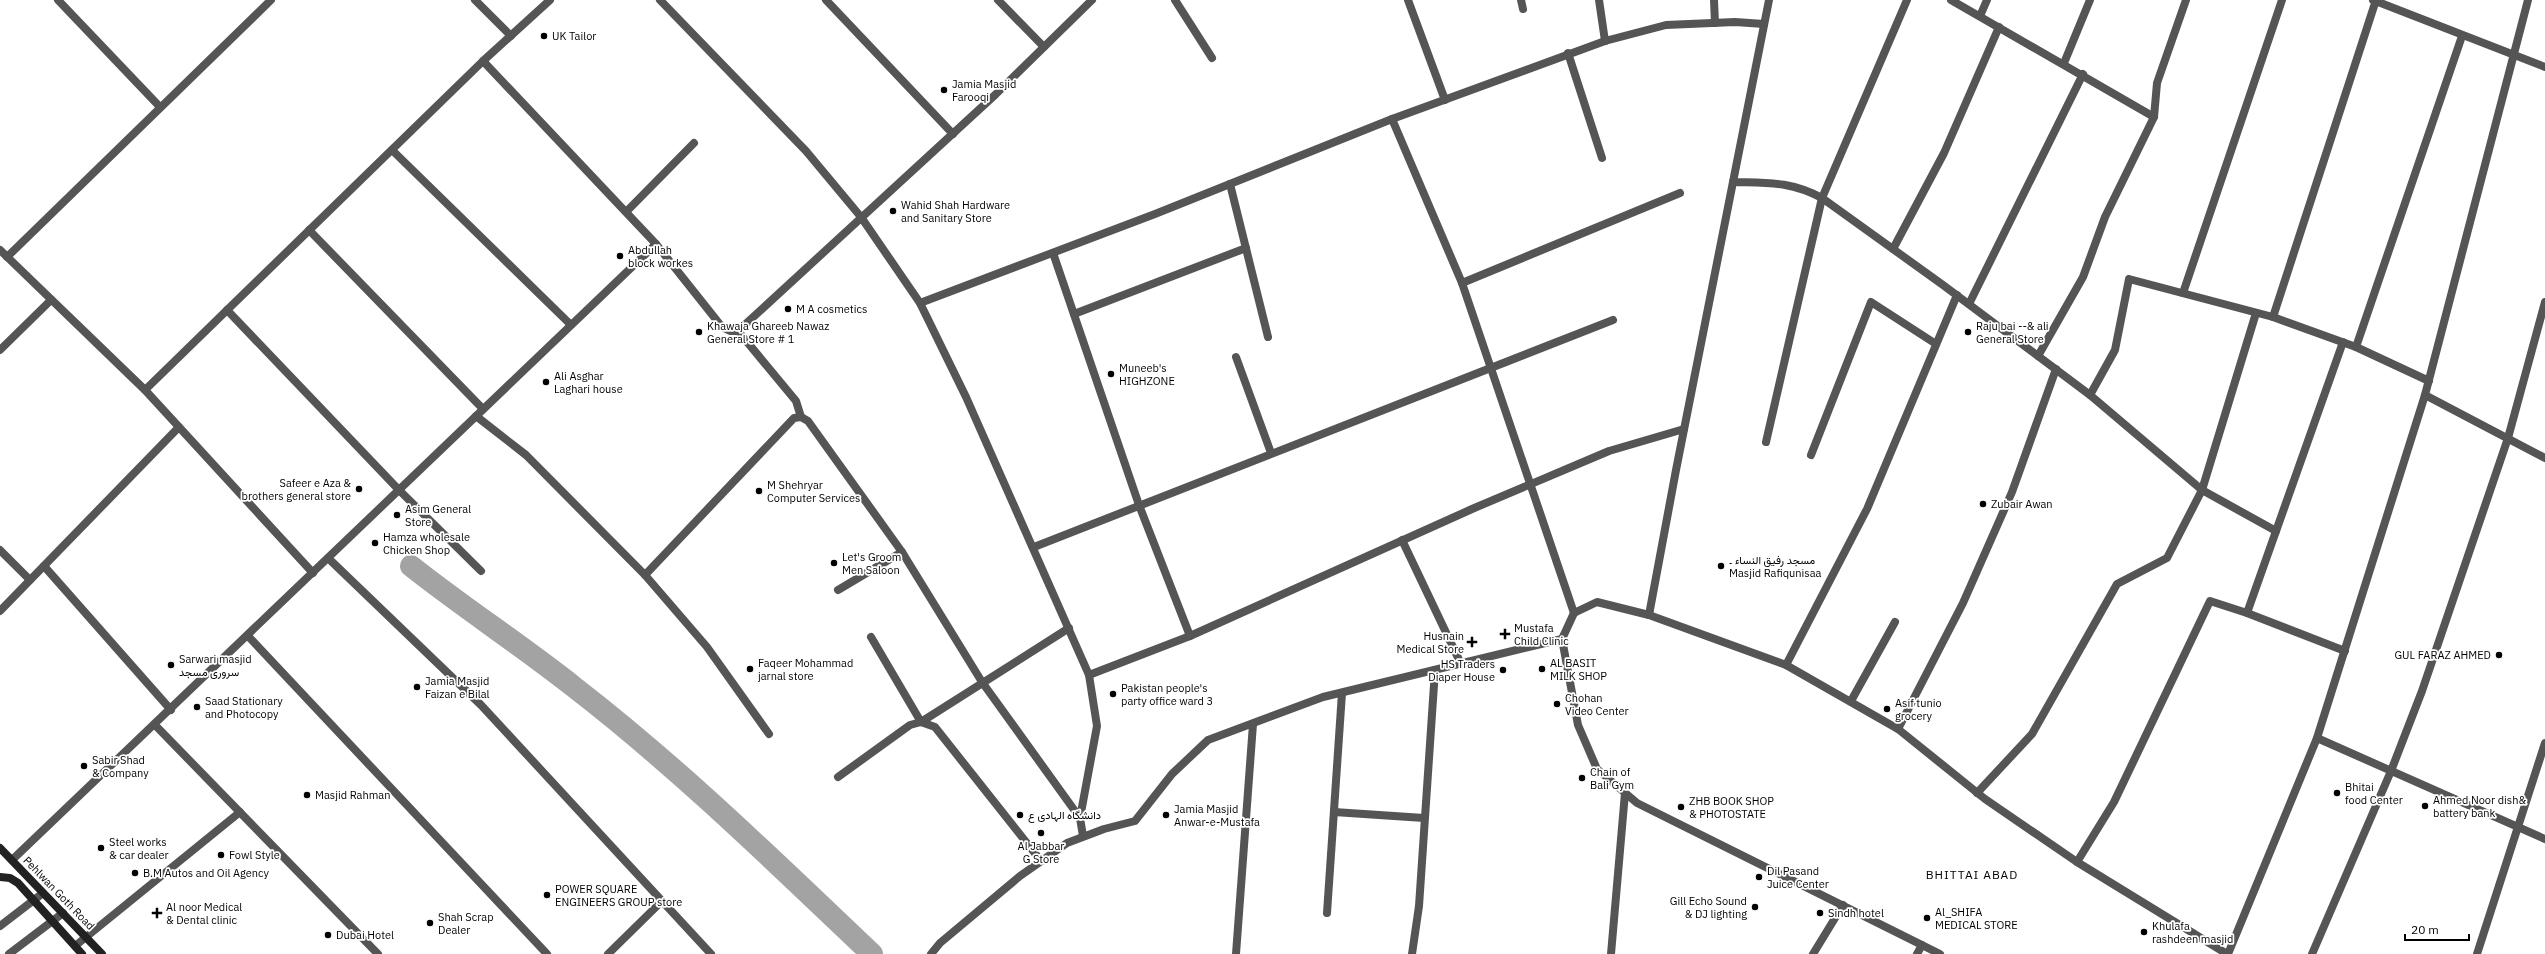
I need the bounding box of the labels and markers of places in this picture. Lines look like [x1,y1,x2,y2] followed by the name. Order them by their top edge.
[552,29,596,43] place label: UK Tailor
[539,31,549,41] marker: UK Tailor
[952,77,1016,104] place label: Jamia Masjid Farooqi
[939,85,949,95] marker: Jamia Masjid Farooqi
[901,198,1010,225] place label: Wahid Shah Hardware and Sanitary Store
[888,206,898,216] marker: Wahid Shah Hardware and Sanitary Store
[628,243,693,270] place label: Abdullah block workes
[615,251,625,261] marker: Abdullah block workes
[796,302,867,316] place label: M A cosmetics
[783,304,793,314] marker: M A cosmetics
[707,319,829,346] place label: Khawaja Ghareeb Nawaz General Store # 1
[1976,319,2049,346] place label: Raju bai --& ali General Store
[694,327,704,337] marker: Khawaja Ghareeb Nawaz General Store # 1
[1963,327,1973,337] marker: Raju bai --& ali General Store
[1119,361,1175,388] place label: Muneeb's HIGHZONE
[554,369,623,396] place label: Ali Asghar Laghari house
[1106,369,1116,379] marker: Muneeb's HIGHZONE
[541,377,551,387] marker: Ali Asghar Laghari house
[242,476,351,503] place label: Safeer e Aza & brothers general store
[767,478,860,505] place label: M Shehryar Computer Services
[354,484,364,494] marker: Safeer e Aza & brothers general store
[754,486,764,496] marker: M Shehryar Computer Services
[1991,497,2053,511] place label: Zubair Awan
[1978,499,1988,509] marker: Zubair Awan
[405,502,471,529] place label: Asim General Store
[392,510,402,520] marker: Asim General Store
[383,530,470,557] place label: Hamza wholesale Chicken Shop
[370,538,380,548] marker: Hamza wholesale Chicken Shop
[842,550,901,577] place label: Let's Groom Men Saloon
[1729,553,1822,580] place label: مسجد رفیق النساء ۔ Masjid Rafiqunisaa
[829,558,839,568] marker: Let's Groom Men Saloon
[1716,561,1726,571] marker: مسجد رفیق النساء ۔ Masjid Rafiqunisaa
[1514,621,1569,648] place label: Mustafa Child Clinic
[1499,628,1511,640] marker: Mustafa Child Clinic
[1397,629,1464,656] place label: Husnain Medical Store
[1467,637,1477,647] marker: Husnain Medical Store
[2394,648,2491,662] place label: GUL FARAZ AHMED
[2494,650,2504,660] marker: GUL FARAZ AHMED
[179,652,252,679] place label: Sarwari masjid سروری مسجد
[758,656,853,683] place label: Faqeer Mohammad jarnal store
[1550,656,1607,683] place label: AL BASIT MILK SHOP
[1428,657,1495,684] place label: HS Traders Diaper House
[166,660,176,670] marker: Sarwari masjid سروری مسجد
[745,664,755,674] marker: Faqeer Mohammad jarnal store
[1537,664,1547,674] marker: AL BASIT MILK SHOP
[1498,665,1508,675] marker: HS Traders Diaper House
[425,674,490,701] place label: Jamia Masjid Faizan e Bilal
[1121,681,1213,708] place label: Pakistan people's party office ward 3
[412,682,422,692] marker: Jamia Masjid Faizan e Bilal
[1108,689,1118,699] marker: Pakistan people's party office ward 3
[1565,691,1629,718] place label: Chohan Video Center
[205,694,283,721] place label: Saad Stationary and Photocopy
[1895,696,1942,723] place label: Asif tunio grocery
[1552,699,1562,709] marker: Chohan Video Center
[192,702,202,712] marker: Saad Stationary and Photocopy
[1882,704,1892,714] marker: Asif tunio grocery
[92,753,149,780] place label: Sabir Shad & Company
[79,761,89,771] marker: Sabir Shad & Company
[1590,765,1634,792] place label: Chain of Bali Gym
[1577,773,1587,783] marker: Chain of Bali Gym
[2345,780,2403,807] place label: Bhitai food Center
[315,788,390,802] place label: Masjid Rahman
[2332,788,2342,798] marker: Bhitai food Center
[302,790,312,800] marker: Masjid Rahman
[2433,793,2526,820] place label: Ahmed Noor dish& battery bank
[1689,794,1774,821] place label: ZHB BOOK SHOP & PHOTOSTATE
[2420,801,2430,811] marker: Ahmed Noor dish& battery bank
[1174,802,1260,829] place label: Jamia Masjid Anwar-e-Mustafa
[1676,802,1686,812] marker: ZHB BOOK SHOP & PHOTOSTATE
[1028,808,1101,823] place label: دانشگاہ الہادی ع
[1015,810,1025,820] marker: دانشگاہ الہادی ع
[1161,810,1171,820] marker: Jamia Masjid Anwar-e-Mustafa
[1036,828,1046,838] marker: Al Jabbar G Store
[109,835,169,862] place label: Steel works & car dealer
[1018,839,1064,866] place label: Al Jabbar G Store
[96,843,106,853] marker: Steel works & car dealer
[229,848,280,862] place label: Fowl Style
[216,850,226,860] marker: Fowl Style
[1767,864,1829,891] place label: Dil Pasand Juice Center
[143,866,270,880] place label: B.M Autos and Oil Agency
[130,868,140,878] marker: B.M Autos and Oil Agency
[1754,872,1764,882] marker: Dil Pasand Juice Center
[555,882,682,909] place label: POWER SQUARE ENGINEERS GROUP store
[542,890,552,900] marker: POWER SQUARE ENGINEERS GROUP store
[1670,894,1747,921] place label: Gill Echo Sound & DJ lighting
[166,900,242,927] place label: Al noor Medical & Dental clinic
[1750,902,1760,912] marker: Gill Echo Sound & DJ lighting
[1935,905,2018,932] place label: Al_SHIFA MEDICAL STORE
[1828,906,1884,920] place label: Sindh hotel
[151,907,163,919] marker: Al noor Medical & Dental clinic
[1815,908,1825,918] marker: Sindh hotel
[438,910,494,937] place label: Shah Scrap Dealer
[1922,913,1932,923] marker: Al_SHIFA MEDICAL STORE
[425,918,435,928] marker: Shah Scrap Dealer
[2152,919,2234,946] place label: Khulafa rashdeen masjid
[2139,927,2149,937] marker: Khulafa rashdeen masjid
[336,928,394,942] place label: Dubai Hotel
[323,930,333,940] marker: Dubai Hotel

